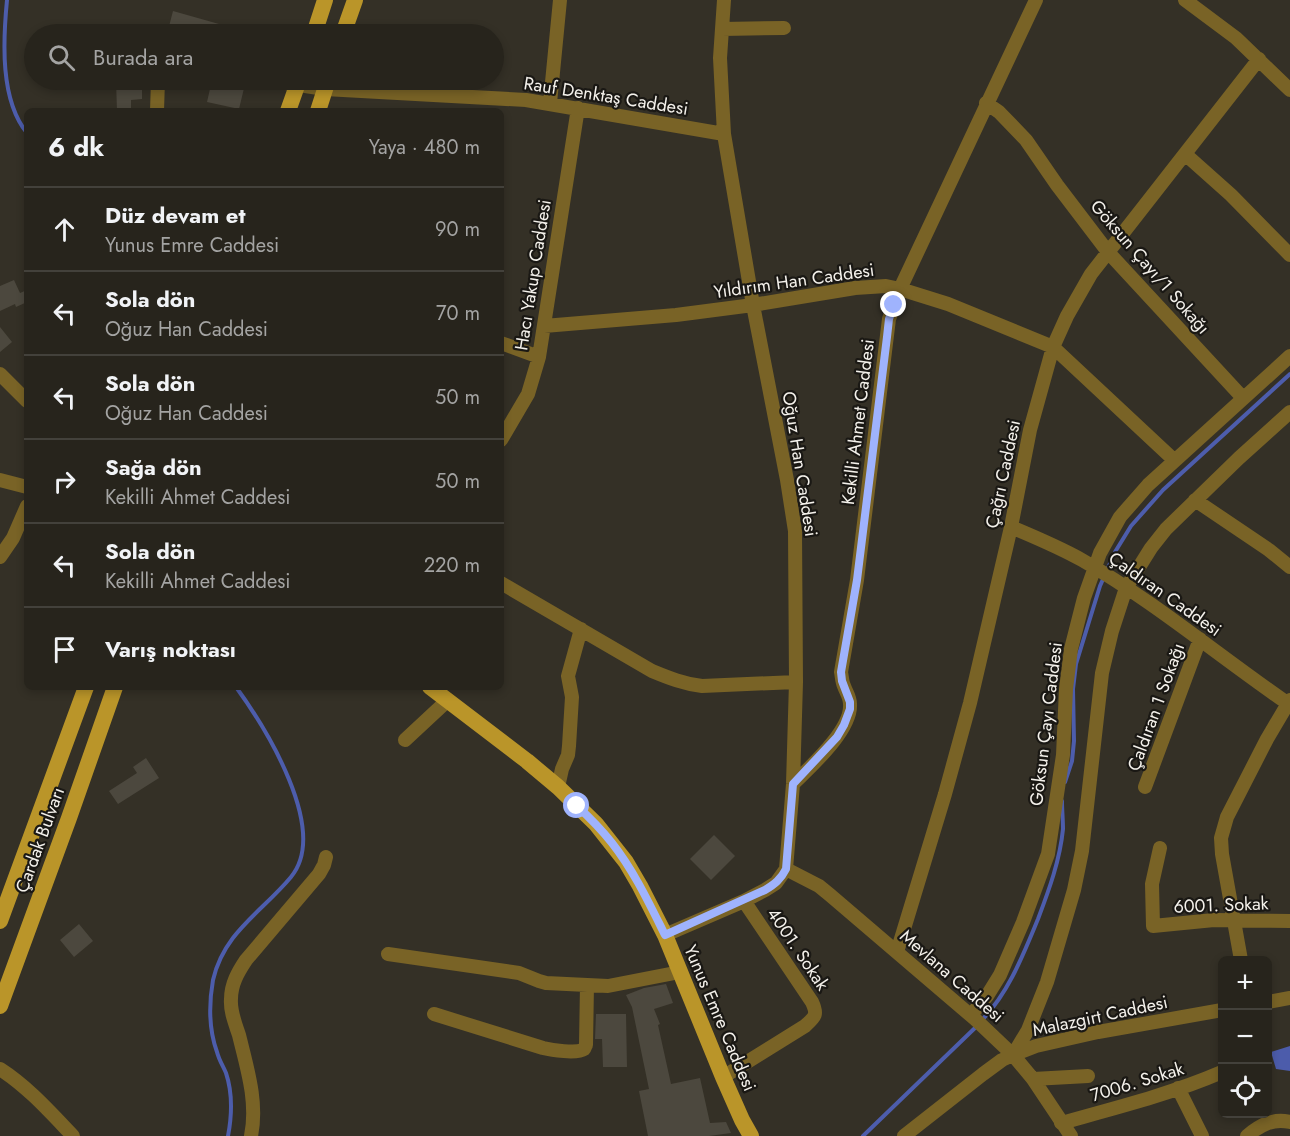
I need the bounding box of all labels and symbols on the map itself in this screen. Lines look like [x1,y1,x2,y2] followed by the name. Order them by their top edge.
[522,70,690,122] street label: Rauf Denktaş Caddesi
[1084,194,1216,340] street label: Göksun Çayı/1 Sokağı
[508,198,558,352] street label: Hacı Yakup Caddesi
[712,257,876,305] street label: Yıldırım Han Caddesi
[880,291,906,317] route end
[835,338,881,506] street label: Kekilli Ahmet Caddesi
[776,390,824,538] street label: Oğuz Han Caddesi
[979,417,1027,531] street label: Çağrı Caddesi
[1103,545,1227,643] street label: Çaldıran Caddesi
[1121,639,1191,775] street label: Çaldıran 1 Sokağı
[1023,641,1069,807] street label: Göksun Çayı Caddesi
[9,784,71,896] street label: Çardak Bulvarı
[563,792,589,818] route start
[1173,890,1269,920] street label: 6001. Sokak
[761,902,835,996] street label: 4001. Sokak
[894,923,1010,1029] street label: Mevlana Caddesi
[677,941,763,1095] street label: Yunus Emre Caddesi
[1030,989,1170,1043] street label: Malazgirt Caddesi
[1087,1055,1187,1109] street label: 7006. Sokak

